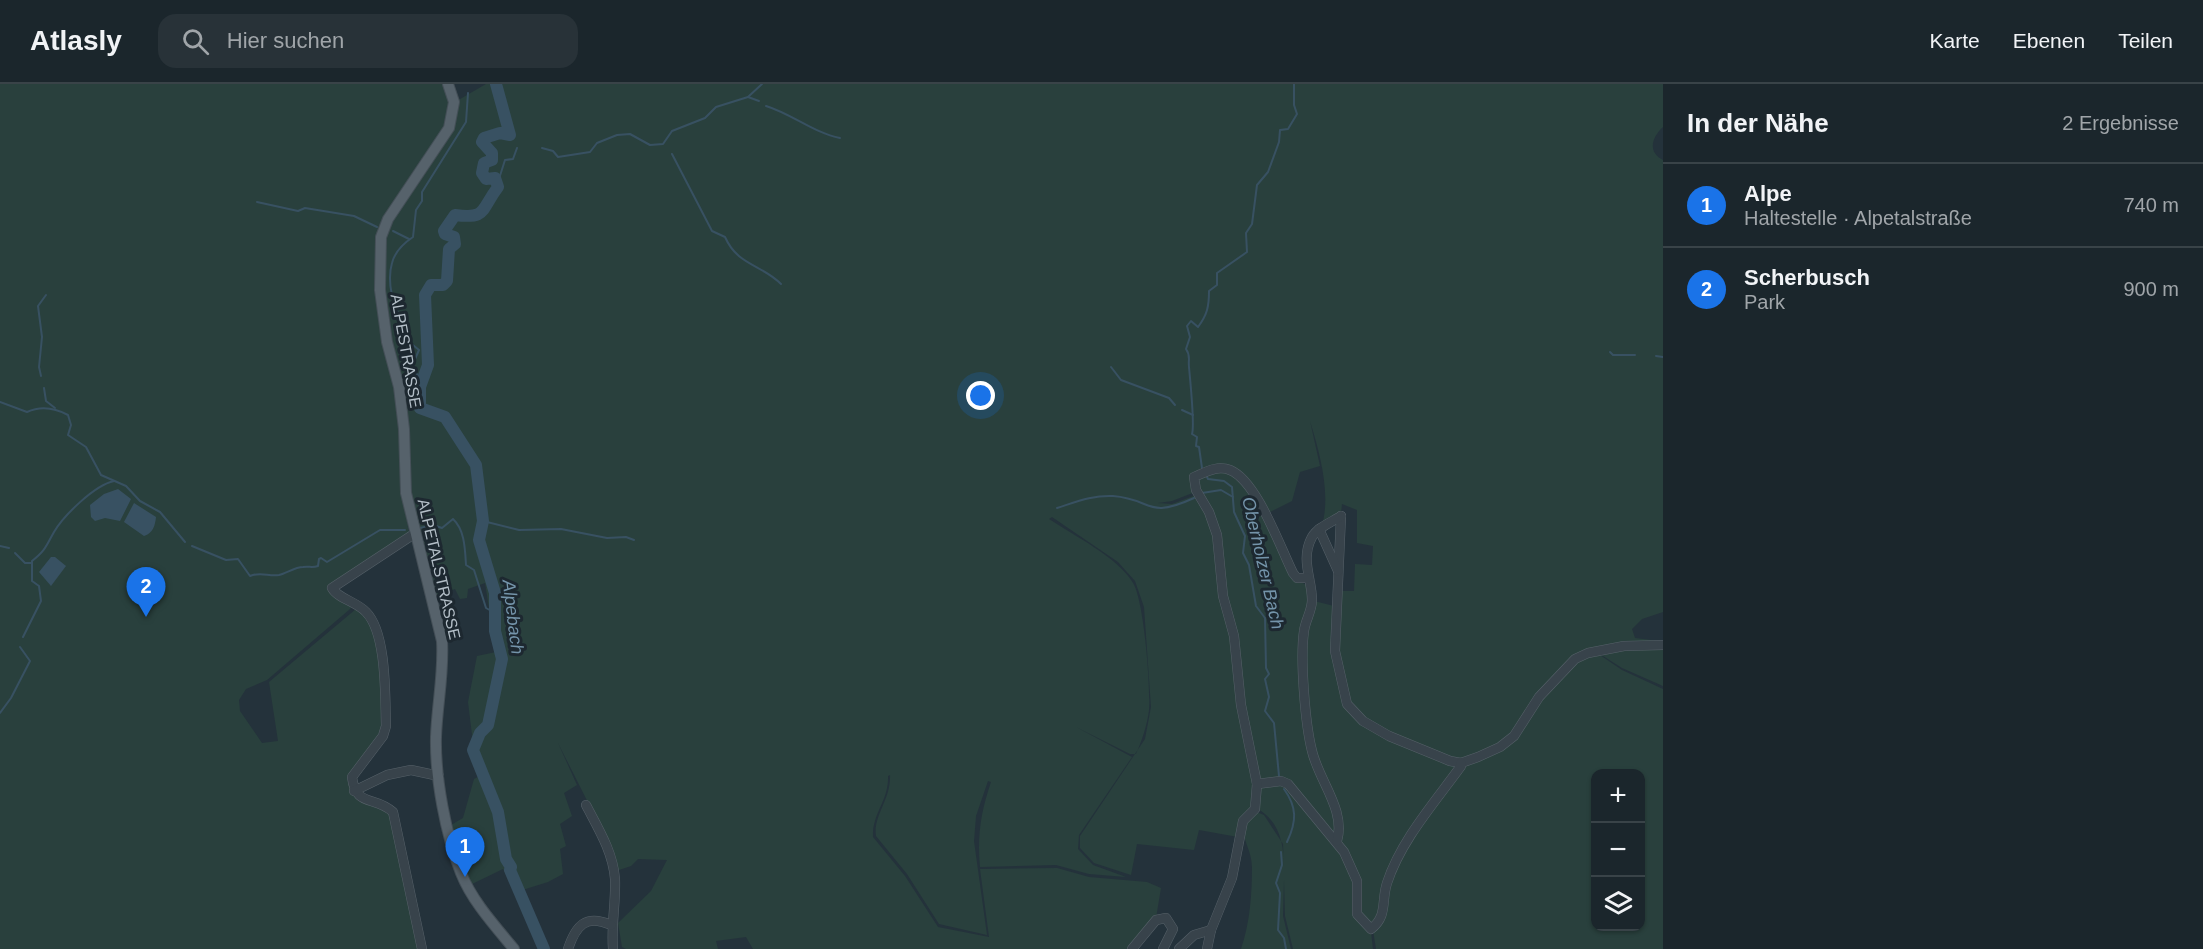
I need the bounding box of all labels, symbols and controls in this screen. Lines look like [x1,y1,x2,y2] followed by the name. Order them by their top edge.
[158,14,578,68] search box
[30,25,122,56] text: Atlasly
[179,25,212,58] icon: search
[227,28,344,53] text: Hier suchen
[1930,29,1980,52] text: Karte
[2013,29,2085,52] text: Ebenen
[2118,29,2173,52] text: Teilen
[1687,108,1829,138] text: In der Nähe
[2062,112,2179,134] text: 2 Ergebnisse
[1744,181,1792,206] text: Alpe
[1701,194,1712,216] text: 1
[2123,194,2179,216] text: 740 m
[1744,207,1972,229] text: Haltestelle · Alpetalstraße
[1744,265,1870,290] text: Scherbusch
[1701,278,1712,300] text: 2
[2123,278,2179,300] text: 900 m
[1744,291,1785,313] text: Park
[388,293,424,409] street label: ALPESTRASSE
[966,381,995,410] your location
[1238,495,1288,631] water label: Oberholzer Bach
[415,497,463,641] street label: ALPETALSTRASSE
[126,568,166,617] pin: 2
[498,578,527,655] water label: Alpebach
[1591,769,1645,931] map controls
[1591,769,1645,823] button: +
[1591,823,1645,877] button: −
[446,828,484,877] pin: 1
[1591,877,1645,931] button: layers

